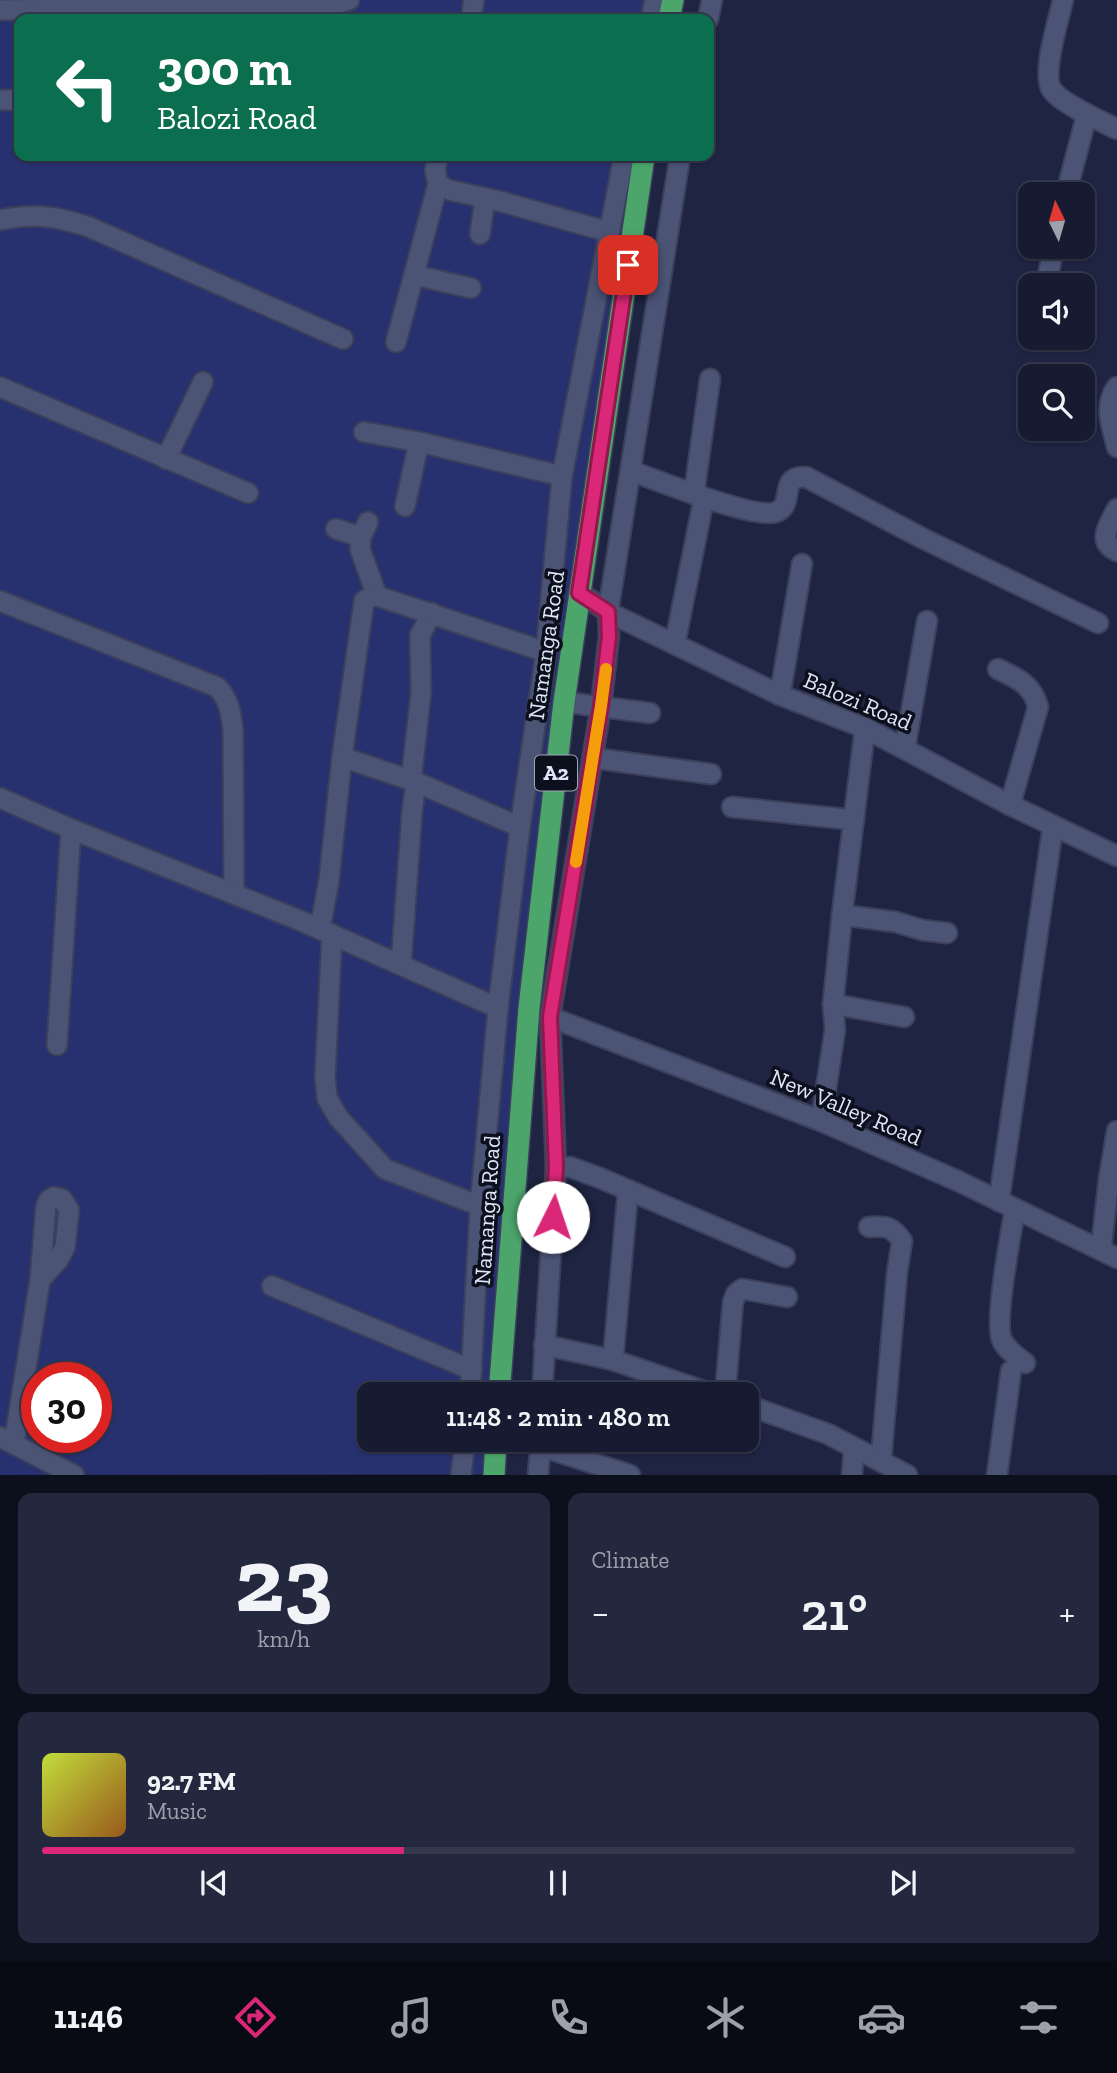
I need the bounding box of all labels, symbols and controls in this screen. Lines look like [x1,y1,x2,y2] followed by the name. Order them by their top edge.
[157,39,292,98] text: 300 m
[42,42,133,133] icon: left
[157,99,317,137] text: Balozi Road
[1018,182,1096,259] north arrow
[1018,182,1095,441] map controls
[598,235,658,295] pin
[609,246,647,284] icon: arrive
[1018,273,1095,350] button: sound
[1018,364,1095,441] button: search
[522,568,570,721] street label: Namanga Road
[800,666,917,736] street label: Balozi Road
[535,756,577,790] road number: A2
[766,1063,926,1152] street label: New Valley Road
[468,1134,506,1286] street label: Namanga Road
[516,1180,590,1254] position arrow
[21,1362,112,1453] speed limit sign: 30
[446,1401,670,1433] text: 11:48 · 2 min · 480 m
[235,1525,332,1634] text: 23
[592,1546,669,1574] text: Climate
[801,1581,867,1643] text: 21°
[592,1590,609,1636] text: −
[1059,1590,1075,1636] text: +
[258,1625,310,1653] text: km/h
[147,1765,236,1797] text: 92.7 FM
[147,1797,207,1825] text: Music
[195,1864,233,1902] icon: previous
[539,1864,577,1902] icon: pause
[884,1864,922,1902] icon: next
[231,1993,280,2042] icon: directions
[387,1993,436,2042] icon: music
[544,1993,593,2042] icon: phone
[701,1993,750,2042] icon: climate
[857,1993,906,2042] icon: car
[1014,1993,1063,2042] icon: filters
[54,1998,123,2036] text: 11:46

